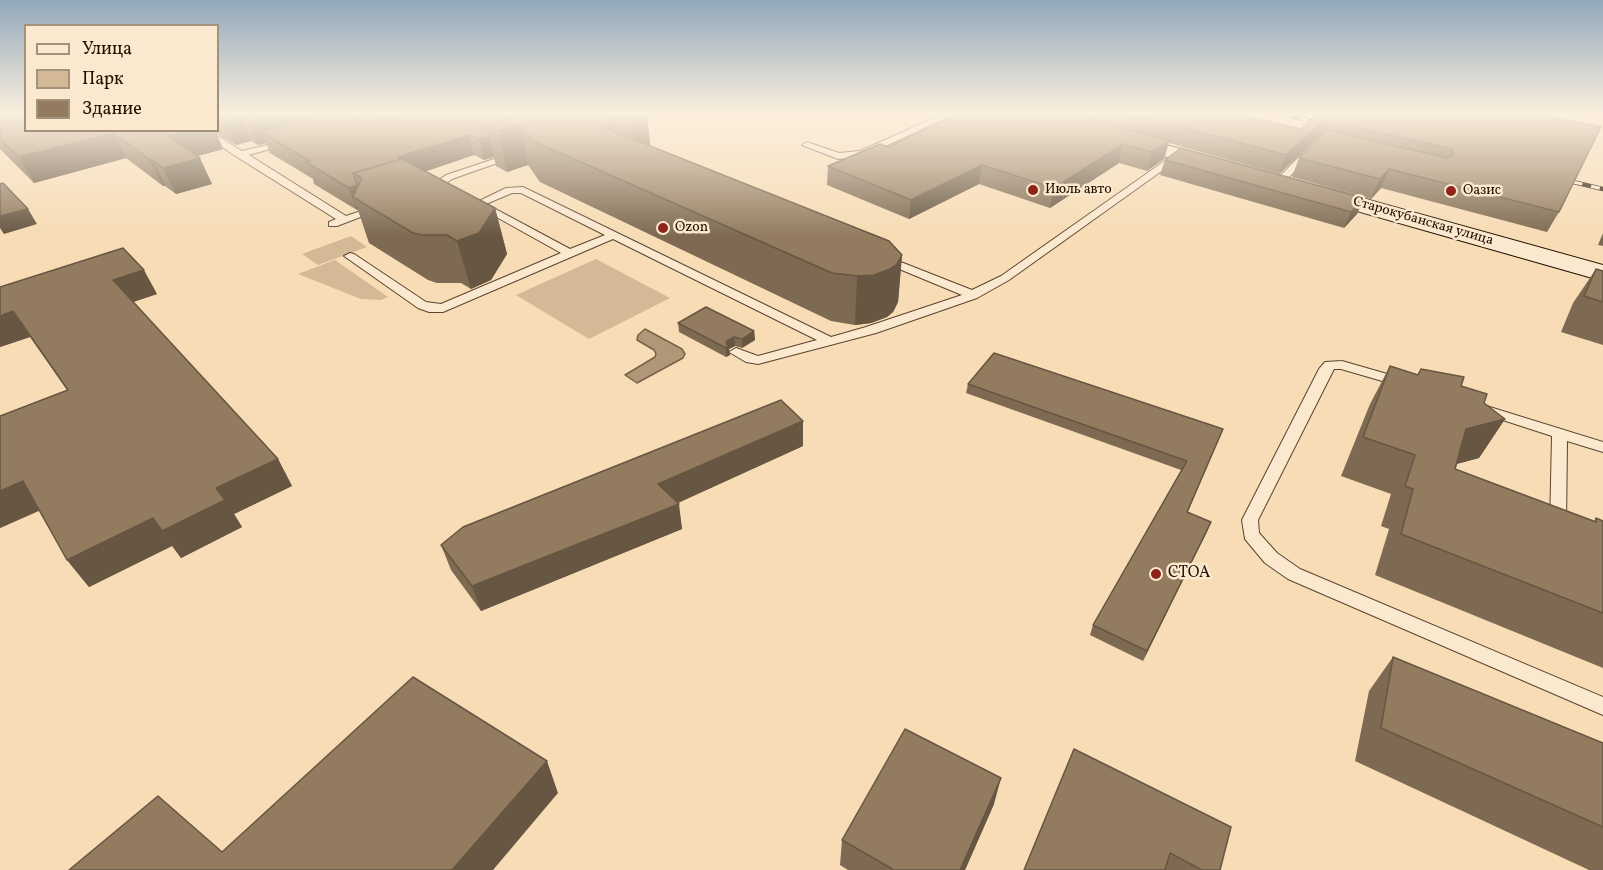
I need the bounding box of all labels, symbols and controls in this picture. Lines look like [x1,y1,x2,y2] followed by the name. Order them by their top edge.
[24,24,219,132] legend
[82,37,132,62] text: Улица
[82,67,124,92] text: Парк
[82,97,142,122] text: Здание
[1045,182,1112,198] place label: Июль авто
[1026,183,1040,197] marker: Июль авто
[1463,183,1501,199] place label: Оазис
[1444,184,1458,198] marker: Оазис
[1351,194,1495,250] street label: Старокубанская улица
[675,220,708,236] place label: Ozon
[656,221,670,235] marker: Ozon
[1168,564,1210,584] place label: СТОА
[1149,567,1163,581] marker: СТОА

